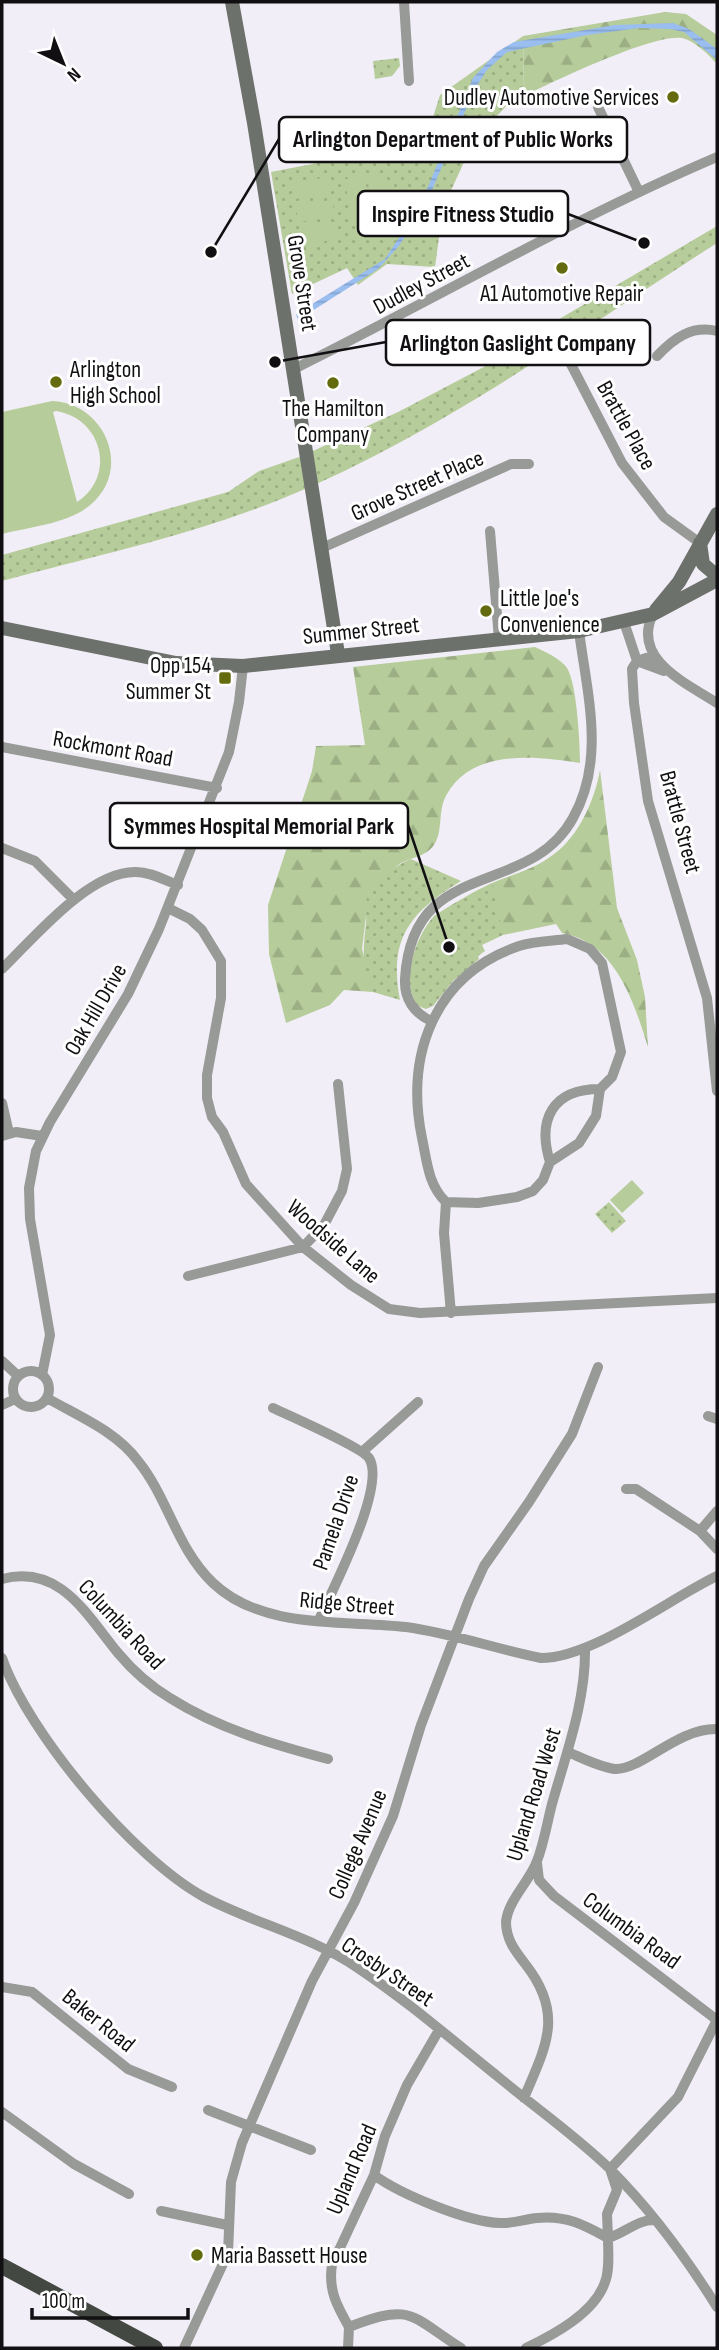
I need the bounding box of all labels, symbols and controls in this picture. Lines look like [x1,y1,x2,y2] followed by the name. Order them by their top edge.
[28,28,98,98] north arrow
[62,62,85,86] text: N
[444,84,659,112] place label: Dudley Automotive Services
[665,89,681,105] marker: Dudley Automotive Services
[279,117,627,162] callout: Arlington Department of Public Works
[292,125,613,154] text: Arlington Department of Public Works
[358,191,568,236] callout: Inspire Fitness Studio
[372,200,554,229] text: Inspire Fitness Studio
[281,233,323,333] street label: Grove Street
[369,247,474,321] street label: Dudley Street
[554,260,570,276] marker: A1 Automotive Repair
[479,280,644,308] place label: A1 Automotive Repair
[386,320,650,365] callout: Arlington Gaslight Company
[399,329,636,358] text: Arlington Gaslight Company
[69,356,161,410] place label: Arlington High School
[48,374,64,390] marker: Arlington High School
[325,375,341,391] marker: The Hamilton Company
[590,376,662,475] street label: Brattle Place
[282,395,384,449] place label: The Hamilton Company
[347,444,488,528] street label: Grove Street Place
[500,585,600,639] place label: Little Joe's Convenience
[478,603,494,619] marker: Little Joe's Convenience
[301,611,421,651] street label: Summer Street
[126,652,211,706] place label: Opp 154 Summer St
[217,670,233,686] marker: Opp 154 Summer St
[51,725,175,773] street label: Rockmont Road
[653,768,707,877] street label: Brattle Street
[110,803,408,848] callout: Symmes Hospital Memorial Park
[124,812,394,841] text: Symmes Hospital Memorial Park
[59,959,133,1060] street label: Oak Hill Drive
[281,1194,386,1290] street label: Woodside Lane
[307,1471,365,1574] street label: Pamela Drive
[72,1574,170,1676] street label: Columbia Road
[298,1586,395,1622] street label: Ridge Street
[500,1724,568,1864] street label: Upland Road West
[322,1785,394,1903] street label: College Avenue
[577,1886,686,1976] street label: Columbia Road
[336,1931,439,2013] street label: Crosby Street
[56,1983,140,2059] street label: Baker Road
[320,2120,383,2219] street label: Upland Road
[211,2242,368,2270] place label: Maria Bassett House
[189,2247,205,2263] marker: Maria Bassett House
[32,2276,187,2320] scale bar
[42,2289,85,2314] text: 100 m

